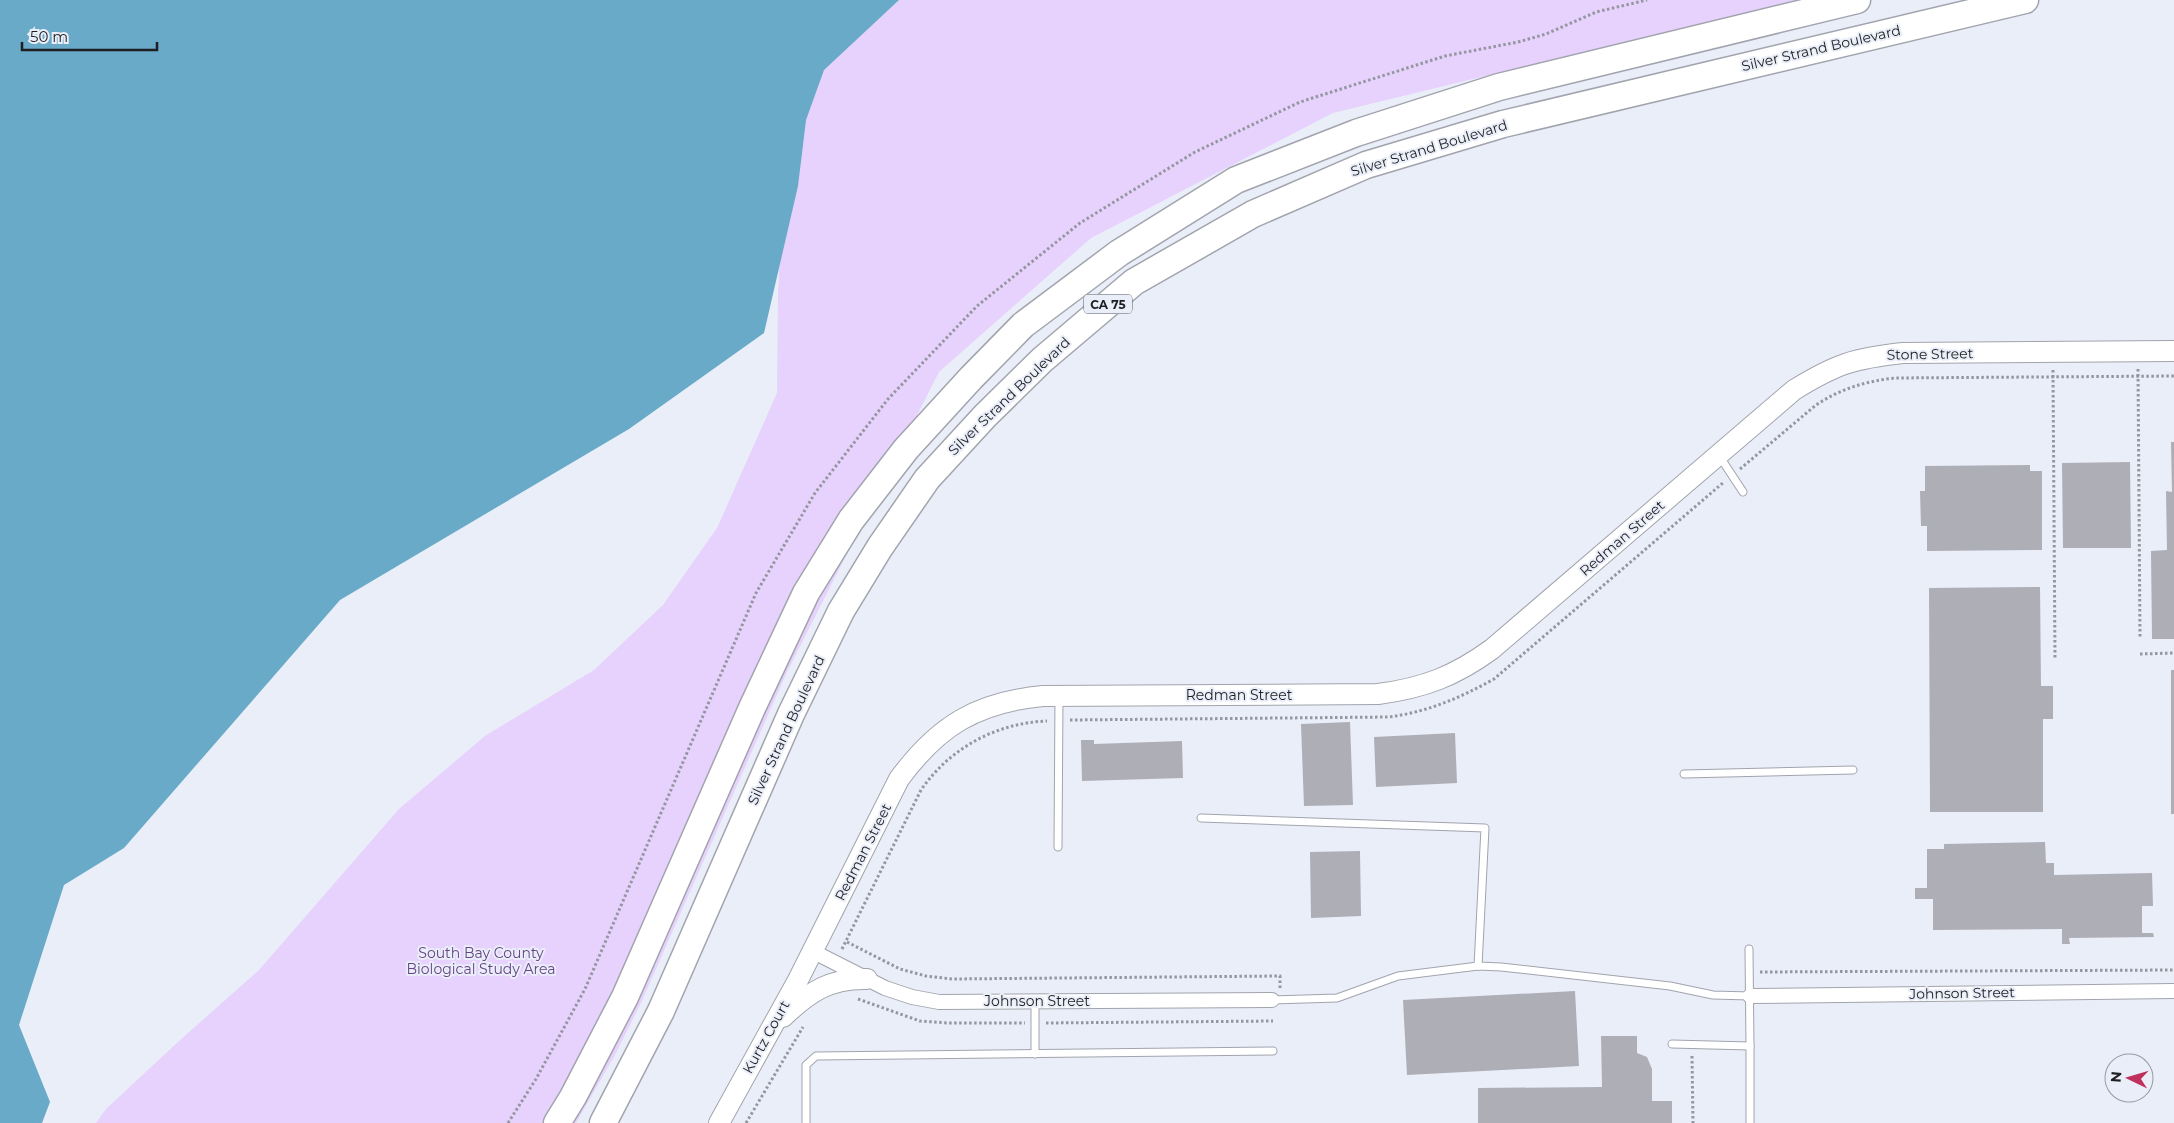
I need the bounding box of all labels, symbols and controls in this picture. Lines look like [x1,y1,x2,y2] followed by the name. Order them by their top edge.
[22,20,158,52] scale bar
[1740,21,1902,75] street label: Silver Strand Boulevard
[30,27,68,46] text: 50 m
[1349,116,1509,180] street label: Silver Strand Boulevard
[1084,294,1132,314] road number: CA 75
[944,333,1074,459] street label: Silver Strand Boulevard
[1886,344,1974,364] street label: Stone Street
[1576,496,1668,580] street label: Redman Street
[743,652,829,808] street label: Silver Strand Boulevard
[1186,686,1293,704] street label: Redman Street
[831,800,895,904] street label: Redman Street
[407,944,555,978] park label: South Bay County Biological Study Area
[1908,983,2015,1003] street label: Johnson Street
[983,992,1090,1010] street label: Johnson Street
[739,997,794,1077] street label: Kurtz Court
[2104,1053,2154,1103] north arrow
[2107,1070,2126,1083] text: N

